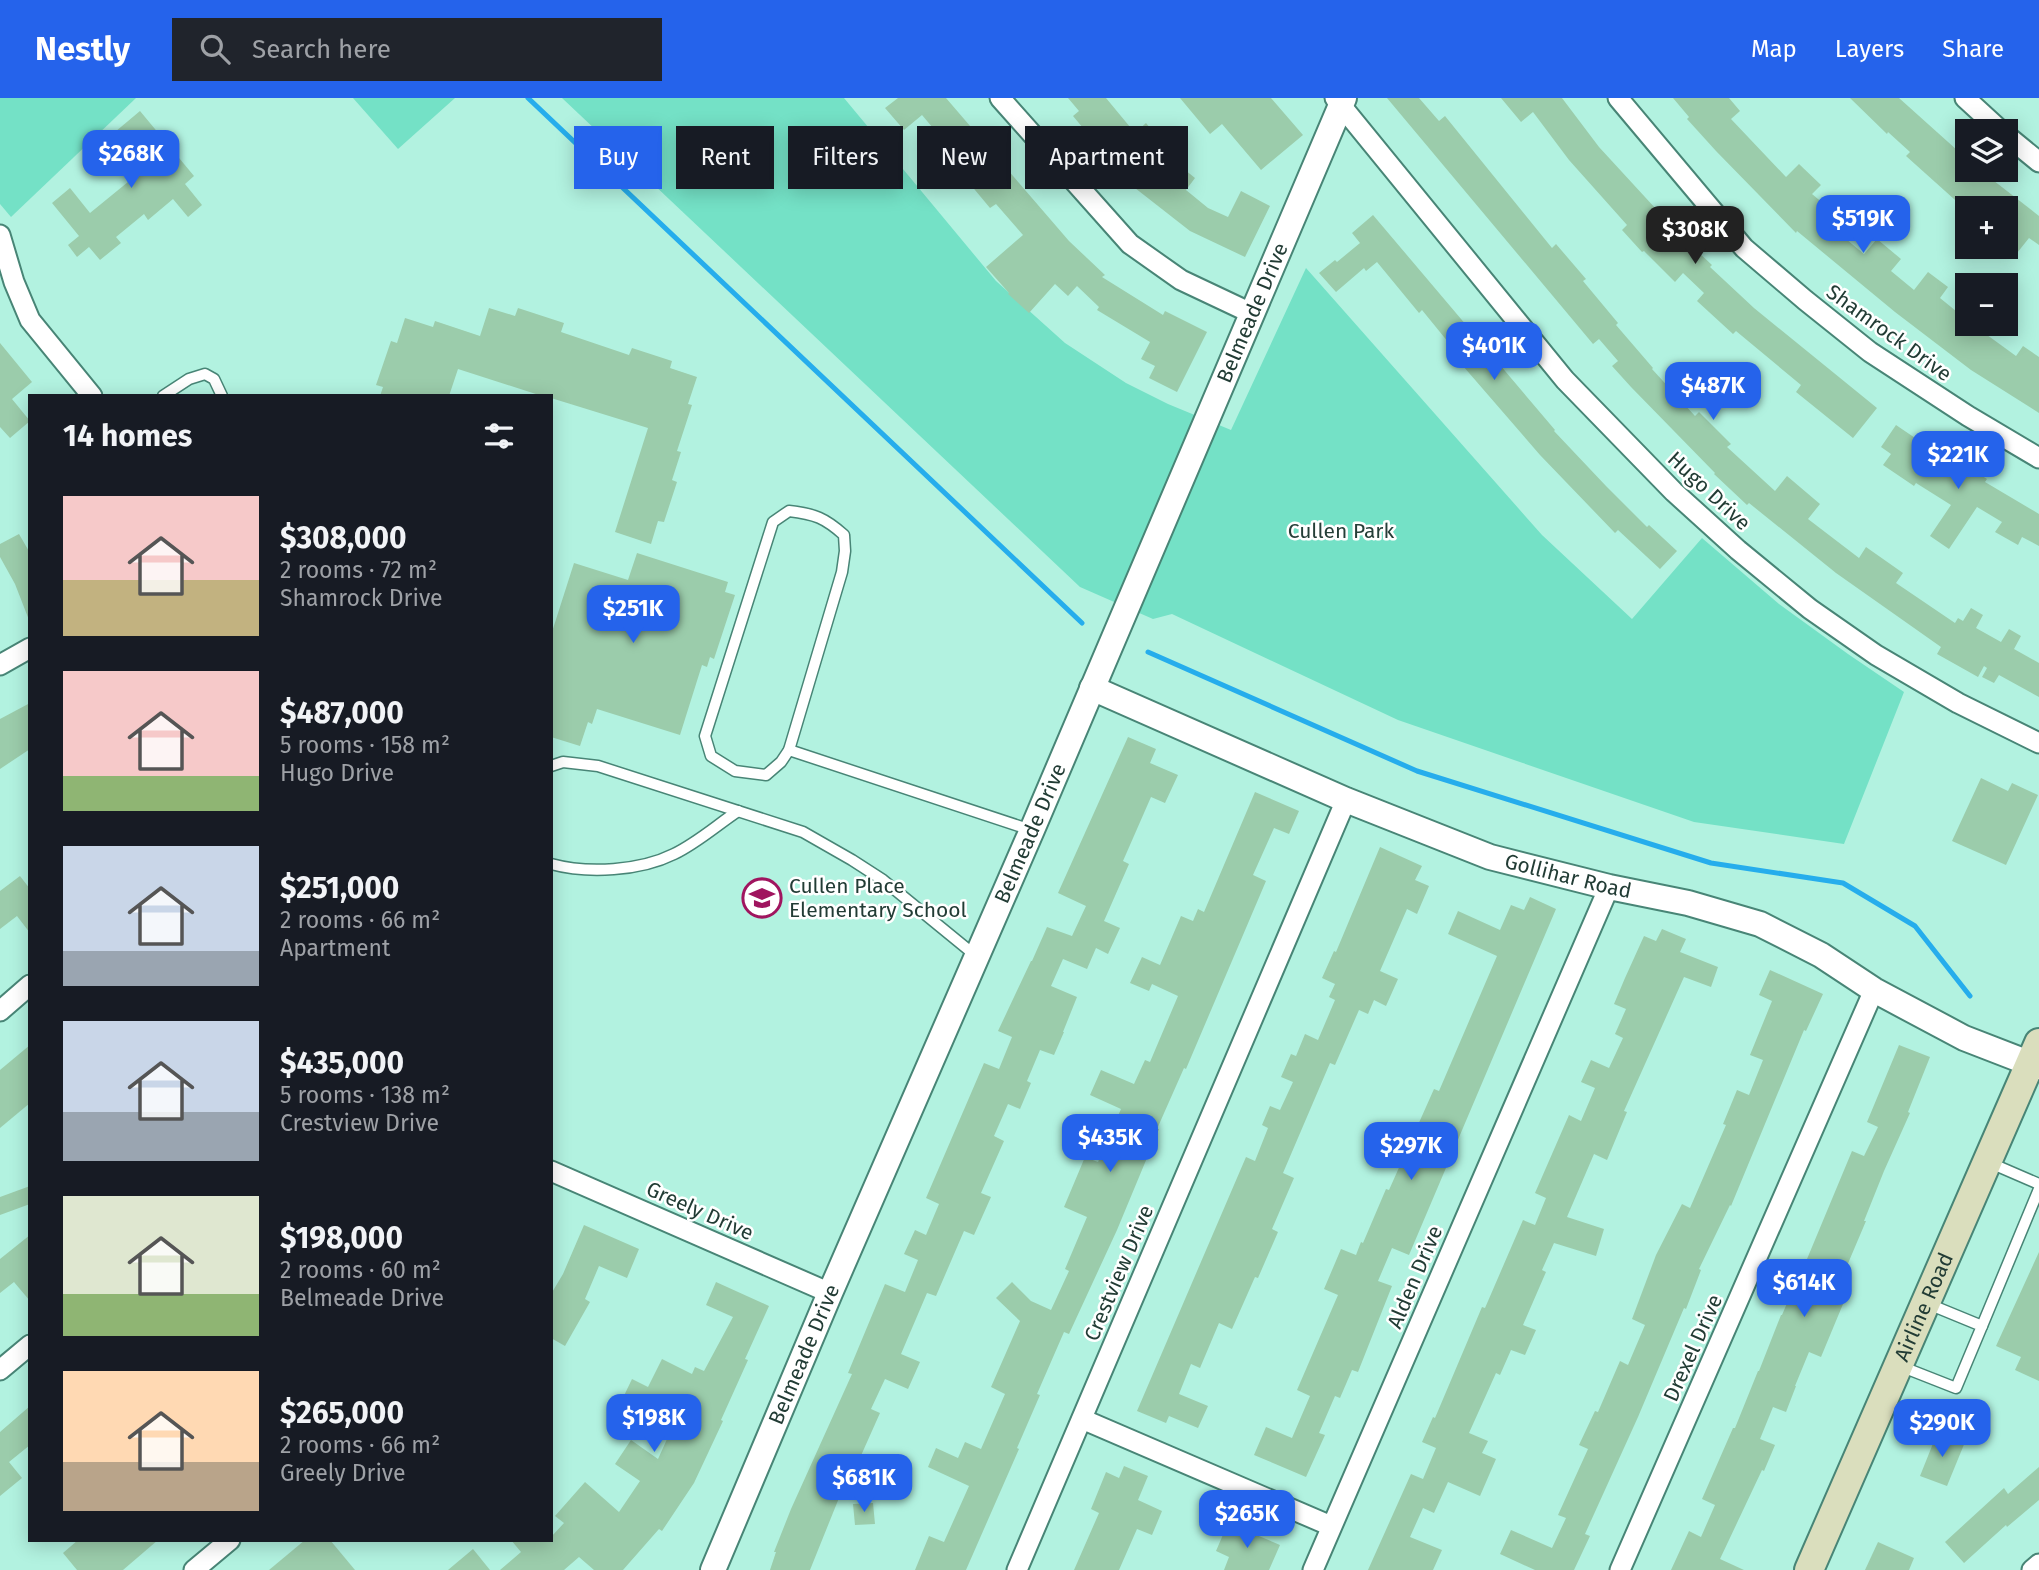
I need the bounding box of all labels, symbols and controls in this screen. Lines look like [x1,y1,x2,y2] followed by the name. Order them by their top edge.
[172,18,662,81] search box
[35,29,130,69] text: Nestly
[196,30,234,68] icon: search
[252,34,391,65] text: Search here
[1751,35,1797,63] text: Map
[1835,35,1904,63] text: Layers
[1942,35,2004,63] text: Share
[1955,119,2018,336] map controls
[1955,119,2018,182] button: layers
[574,126,662,189] chip: Buy
[676,126,774,189] chip: Rent
[788,126,903,189] chip: Filters
[917,126,1011,189] chip: New
[1025,126,1188,189] chip: Apartment
[82,130,180,190] pin: $268K
[98,139,164,167] text: $268K
[1814,195,1912,255] pin: $519K
[1955,196,2018,259] button: +
[1832,204,1894,232] text: $519K
[1646,206,1744,266] pin: $308K
[1662,215,1728,243] text: $308K
[1211,239,1294,387] street label: Belmeade Drive
[1955,273,2018,336] button: −
[1821,279,1957,387] street label: Shamrock Drive
[1445,322,1543,382] pin: $401K
[1462,331,1526,359] text: $401K
[1664,362,1762,422] pin: $487K
[1681,371,1745,399] text: $487K
[480,417,518,455] icon: filters
[63,418,192,454] text: 14 homes
[1909,432,2007,491] pin: $221K
[1928,440,1988,468] text: $221K
[1662,446,1756,536] street label: Hugo Drive
[1288,518,1394,544] park label: Cullen Park
[280,520,406,556] text: $308,000
[119,524,203,608] icon: home
[280,556,437,584] text: 2 rooms · 72 m²
[280,584,443,612] text: Shamrock Drive
[584,586,682,645] pin: $251K
[603,594,663,622] text: $251K
[280,695,404,731] text: $487,000
[119,699,203,783] icon: home
[280,731,450,759] text: 5 rooms · 158 m²
[280,759,394,787] text: Hugo Drive
[989,759,1072,907] street label: Belmeade Drive
[1502,848,1634,904] street label: Gollihar Road
[280,870,399,906] text: $251,000
[789,873,967,923] place label: Cullen Place Elementary School
[119,874,203,958] icon: home
[741,877,783,919] school or university icon: Cullen Place Elementary School
[280,906,440,934] text: 2 rooms · 66 m²
[280,934,390,962] text: Apartment
[280,1045,404,1081] text: $435,000
[119,1049,203,1133] icon: home
[280,1081,450,1109] text: 5 rooms · 138 m²
[280,1109,439,1137] text: Crestview Drive
[1061,1114,1159,1174] pin: $435K
[1362,1122,1460,1182] pin: $297K
[1078,1123,1142,1151] text: $435K
[1380,1131,1442,1159] text: $297K
[642,1176,758,1246] street label: Greely Drive
[1079,1201,1159,1345] street label: Crestview Drive
[280,1220,403,1256] text: $198,000
[1382,1222,1448,1332] street label: Alden Drive
[119,1224,203,1308] icon: home
[1889,1249,1959,1365] street label: Airline Road
[280,1256,441,1284] text: 2 rooms · 60 m²
[1755,1260,1853,1319] pin: $614K
[1773,1268,1835,1296] text: $614K
[763,1280,845,1429] street label: Belmeade Drive
[280,1284,444,1312] text: Belmeade Drive
[1658,1290,1728,1406] street label: Drexel Drive
[605,1394,703,1454] pin: $198K
[280,1395,404,1431] text: $265,000
[119,1399,203,1483] icon: home
[1893,1400,1991,1459] pin: $290K
[622,1403,686,1431] text: $198K
[1910,1408,1974,1436] text: $290K
[280,1431,440,1459] text: 2 rooms · 66 m²
[815,1454,913,1514] pin: $681K
[280,1459,406,1487] text: Greely Drive
[832,1463,896,1491] text: $681K
[1198,1490,1296,1550] pin: $265K
[1215,1499,1279,1527] text: $265K

